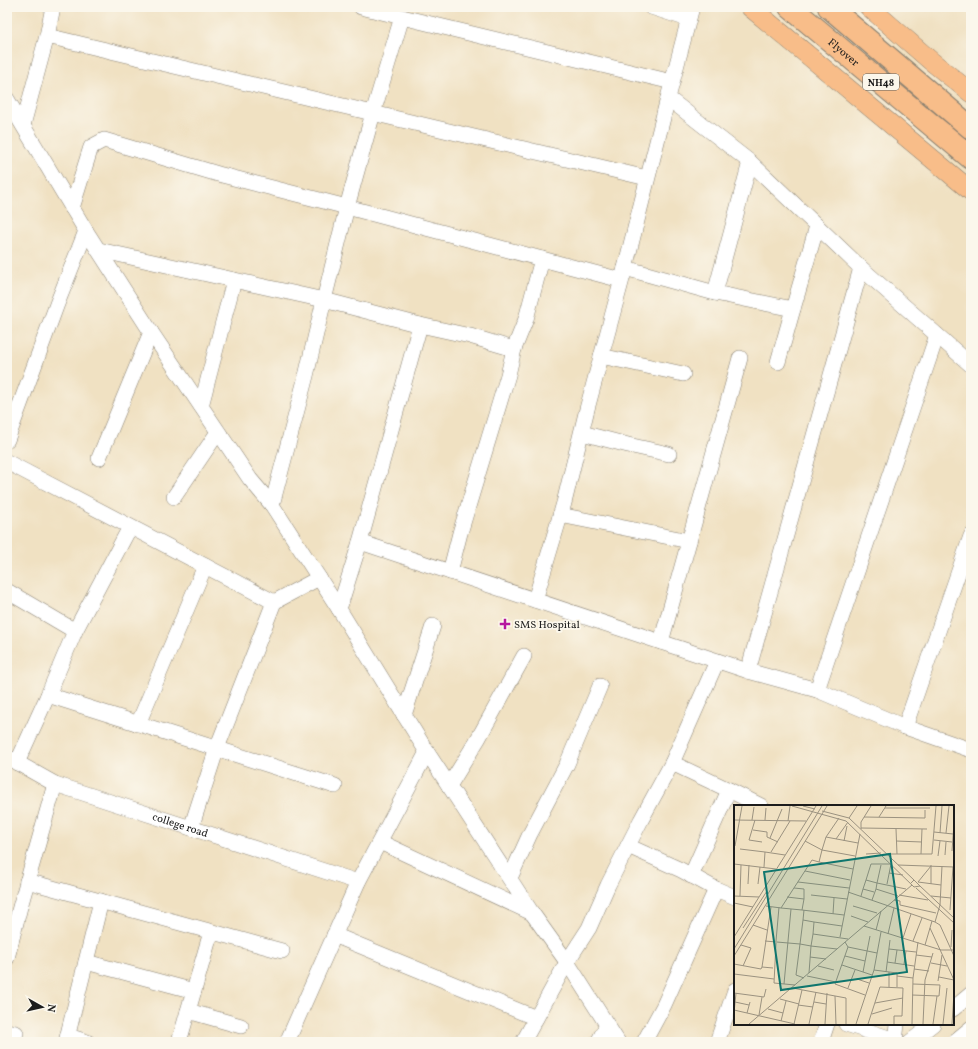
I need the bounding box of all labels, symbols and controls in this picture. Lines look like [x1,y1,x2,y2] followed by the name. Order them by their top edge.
[824,36,862,71] street label: Flyover
[863,74,899,90] road number: NH48
[499,618,511,630] marker: SMS Hospital
[514,618,580,633] place label: SMS Hospital
[734,805,954,1025] inset map
[150,810,210,842] street label: college road
[22,987,62,1027] north arrow
[42,1003,58,1013] text: N

